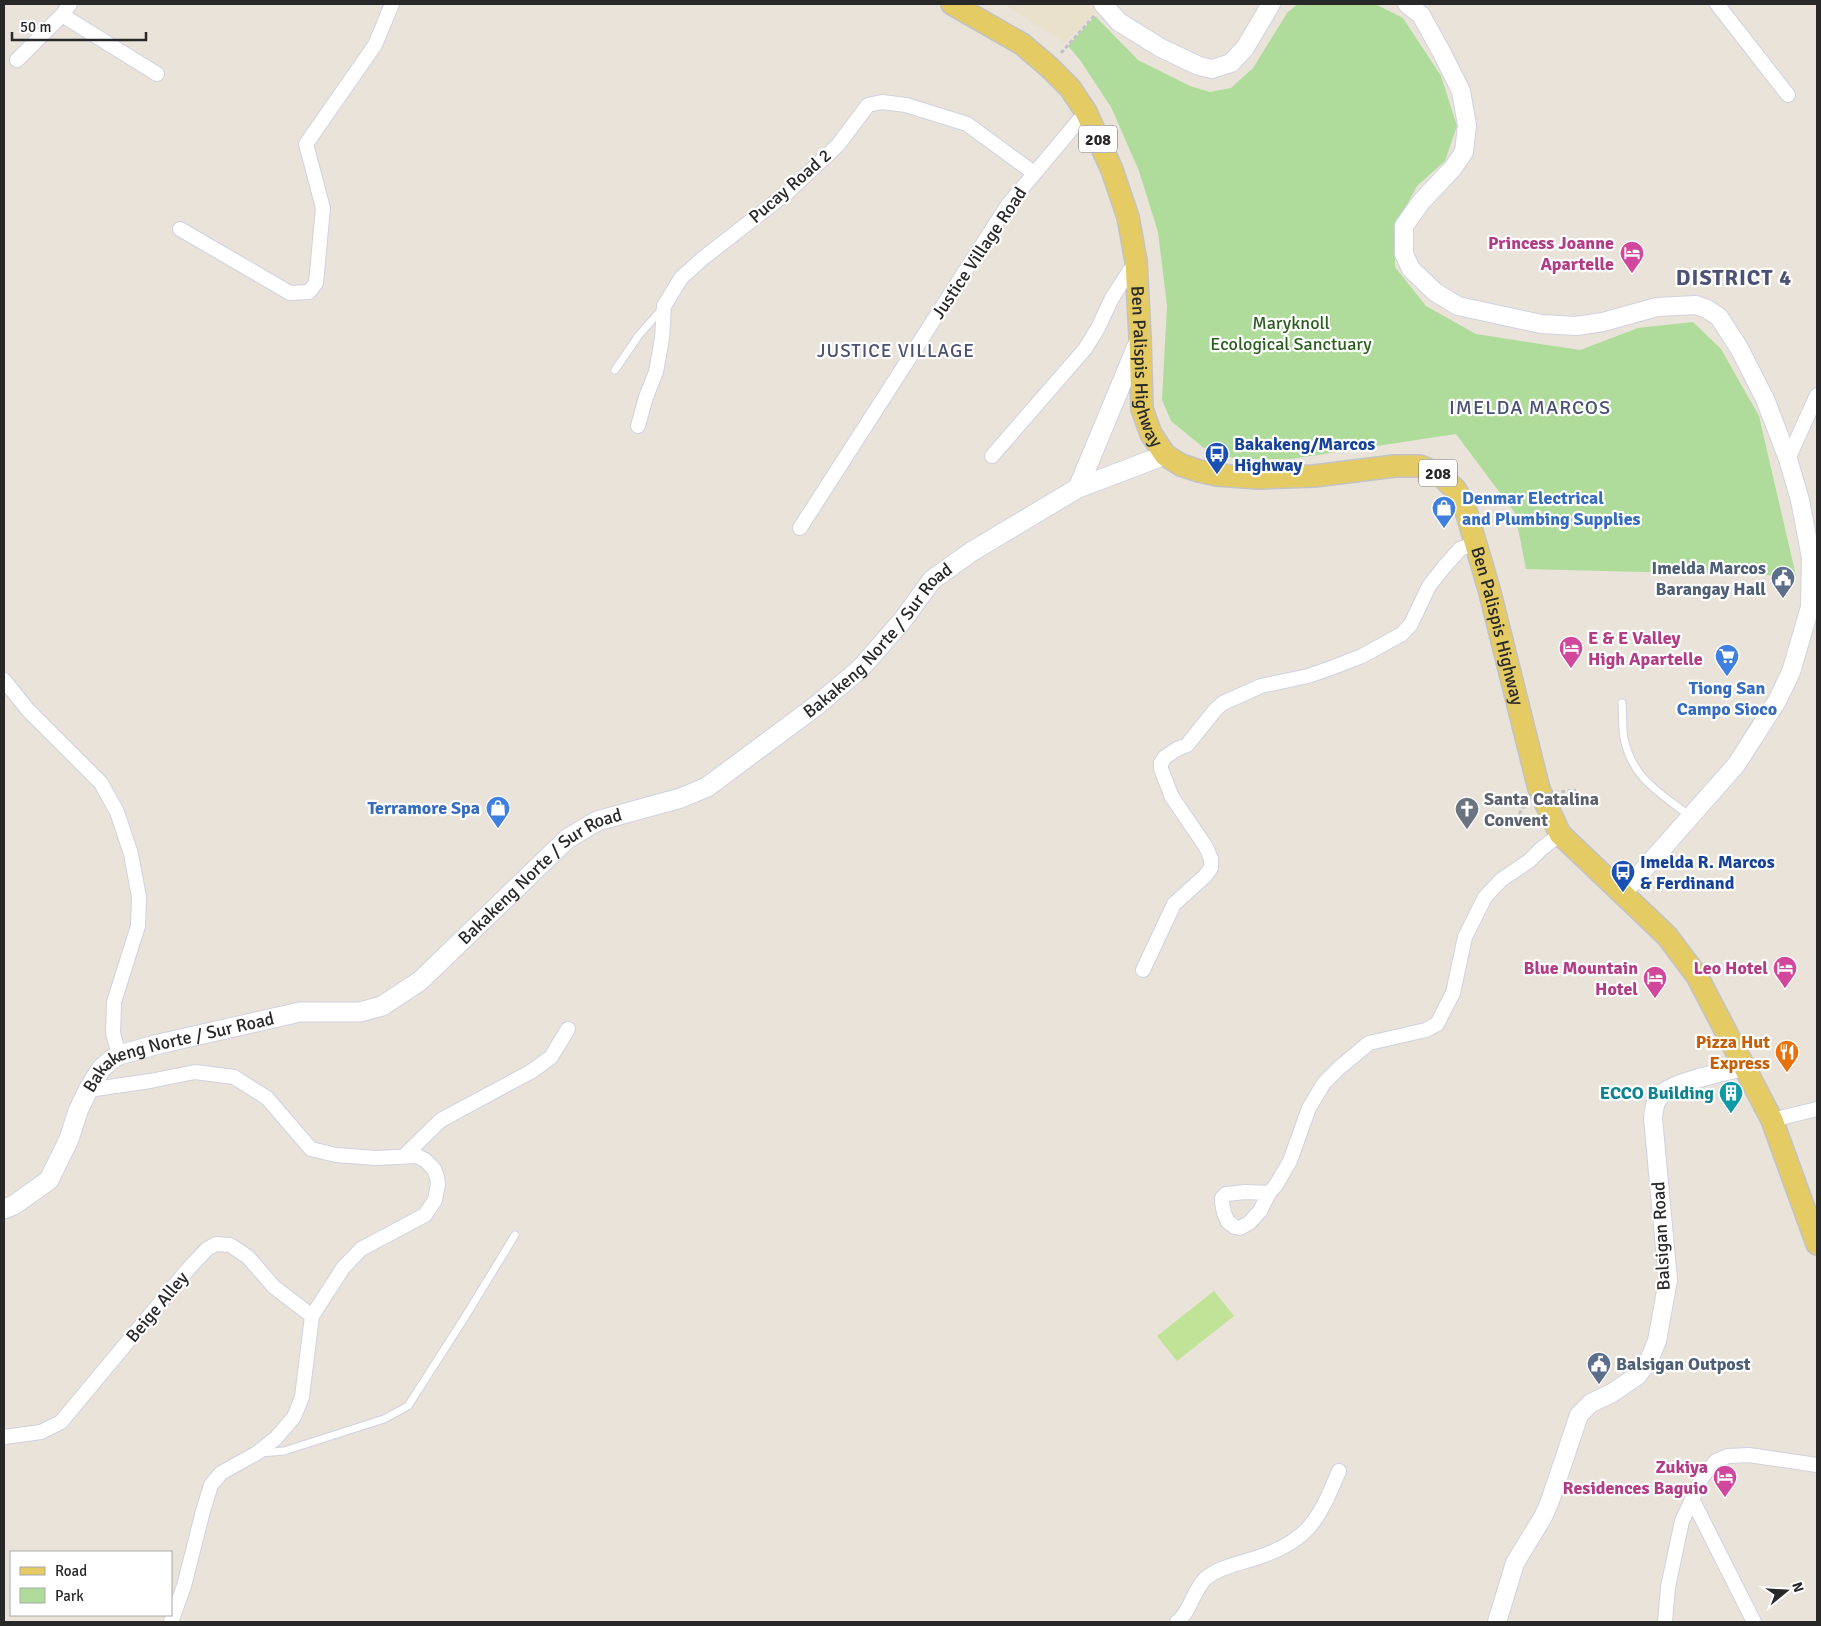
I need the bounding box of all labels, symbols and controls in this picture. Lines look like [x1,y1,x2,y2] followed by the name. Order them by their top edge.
[12,10,146,42] scale bar
[20,18,51,36] text: 50 m
[1079,126,1117,152] road number: 208
[744,144,836,228] street label: Pucay Road 2
[927,183,1031,323] street label: Justice Village Road
[1488,232,1614,275] place label: Princess Joanne Apartelle
[1619,240,1645,274] hotel icon: Princess Joanne Apartelle
[1676,264,1792,291] district label: DISTRICT 4
[1126,285,1168,452] street label: Ben Palispis Highway
[1210,312,1372,355] park label: Maryknoll Ecological Sanctuary
[817,339,975,363] district label: JUSTICE VILLAGE
[1449,395,1611,420] district label: IMELDA MARCOS
[1234,433,1375,476] place label: Bakakeng/Marcos Highway
[1204,441,1230,475] bus stop icon: Bakakeng/Marcos Highway
[1419,459,1457,486] road number: 208
[1462,487,1641,530] place label: Denmar Electrical and Plumbing Supplies
[1431,495,1457,529] shop icon: Denmar Electrical and Plumbing Supplies
[1466,544,1529,708] street label: Ben Palispis Highway
[1652,557,1766,600] place label: Imelda Marcos Barangay Hall
[799,558,956,723] street label: Bakakeng Norte / Sur Road
[1770,565,1796,599] public building icon: Imelda Marcos Barangay Hall
[1588,627,1703,670] place label: E & E Valley High Apartelle
[1558,635,1584,669] hotel icon: E & E Valley High Apartelle
[1714,643,1740,677] supermarket icon: Tiong San Campo Sioco
[1677,677,1777,720] place label: Tiong San Campo Sioco
[1484,788,1599,831] place label: Santa Catalina Convent
[485,795,511,829] shop icon: Terramore Spa
[1454,796,1480,830] church icon: Santa Catalina Convent
[367,797,480,819] place label: Terramore Spa
[454,804,624,949] street label: Bakakeng Norte / Sur Road
[1640,851,1775,894] place label: Imelda R. Marcos & Ferdinand
[1610,859,1636,893] bus stop icon: Imelda R. Marcos & Ferdinand
[1772,955,1798,989] hotel icon: Leo Hotel
[1523,957,1638,1000] place label: Blue Mountain Hotel
[1694,957,1768,979] place label: Leo Hotel
[1642,965,1668,999] hotel icon: Blue Mountain Hotel
[78,1007,276,1097] street label: Bakakeng Norte / Sur Road
[1696,1031,1770,1074] place label: Pizza Hut Express
[1774,1039,1800,1073] restaurant icon: Pizza Hut Express
[1718,1080,1744,1114] building icon: ECCO Building
[1600,1082,1714,1104] place label: ECCO Building
[1647,1181,1675,1291] street label: Balsigan Road
[121,1267,193,1347] street label: Beige Alley
[1586,1351,1612,1385] public building icon: Balsigan Outpost
[1616,1353,1751,1375] place label: Balsigan Outpost
[1563,1456,1708,1499] place label: Zukiya Residences Baguio
[1712,1464,1738,1498] hotel icon: Zukiya Residences Baguio
[10,1551,172,1616] legend
[55,1562,87,1580] text: Road
[1761,1566,1811,1616] north arrow
[1788,1580,1807,1594] text: N
[55,1587,84,1605] text: Park

